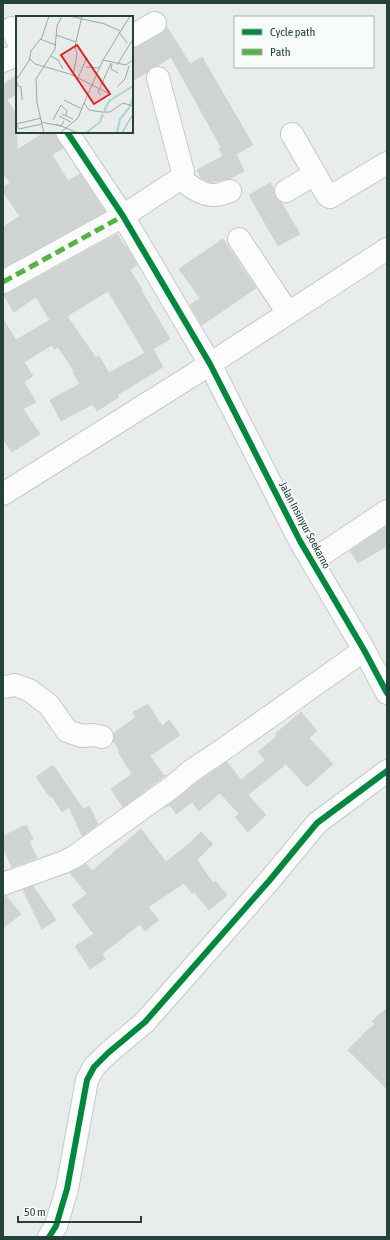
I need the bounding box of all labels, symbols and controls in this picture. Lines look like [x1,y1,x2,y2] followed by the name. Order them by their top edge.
[16,16,133,133] inset map
[234,16,374,68] legend
[270,25,315,39] text: Cycle path
[270,45,291,59] text: Path
[277,480,333,570] street label: Jalan Insinyur Soekarno
[18,1198,141,1224] scale bar
[24,1205,46,1219] text: 50 m

